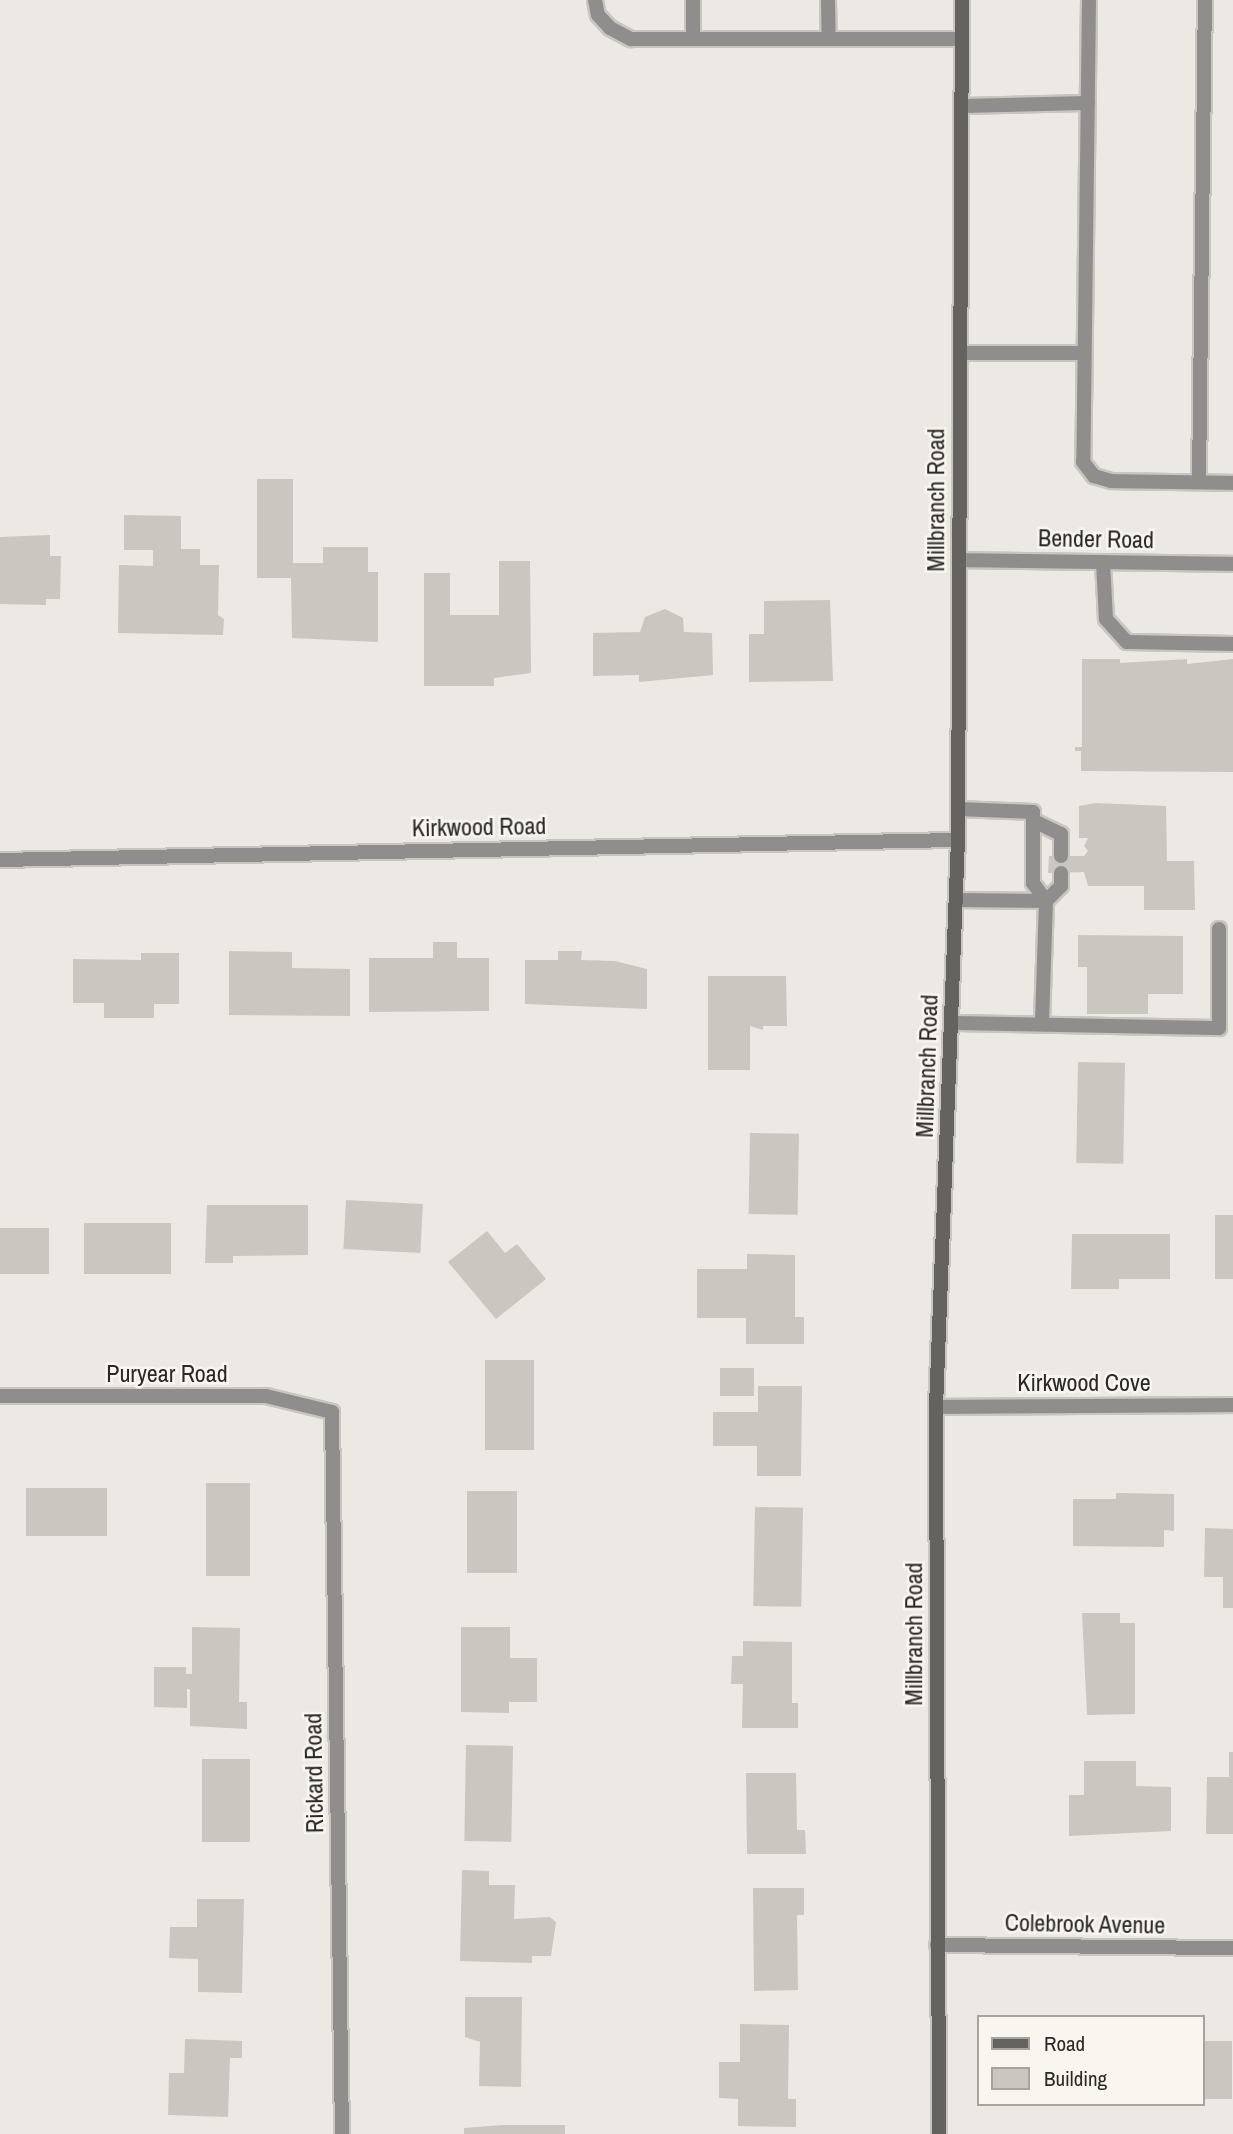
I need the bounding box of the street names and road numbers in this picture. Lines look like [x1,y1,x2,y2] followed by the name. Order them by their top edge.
[922,428,950,572] street label: Millbranch Road
[1038,524,1154,554] street label: Bender Road
[411,811,547,843] street label: Kirkwood Road
[910,994,944,1138] street label: Millbranch Road
[106,1360,228,1388] street label: Puryear Road
[1017,1369,1151,1397] street label: Kirkwood Cove
[900,1562,928,1706] street label: Millbranch Road
[299,1713,329,1833] street label: Rickard Road
[1004,1908,1166,1940] street label: Colebrook Avenue

